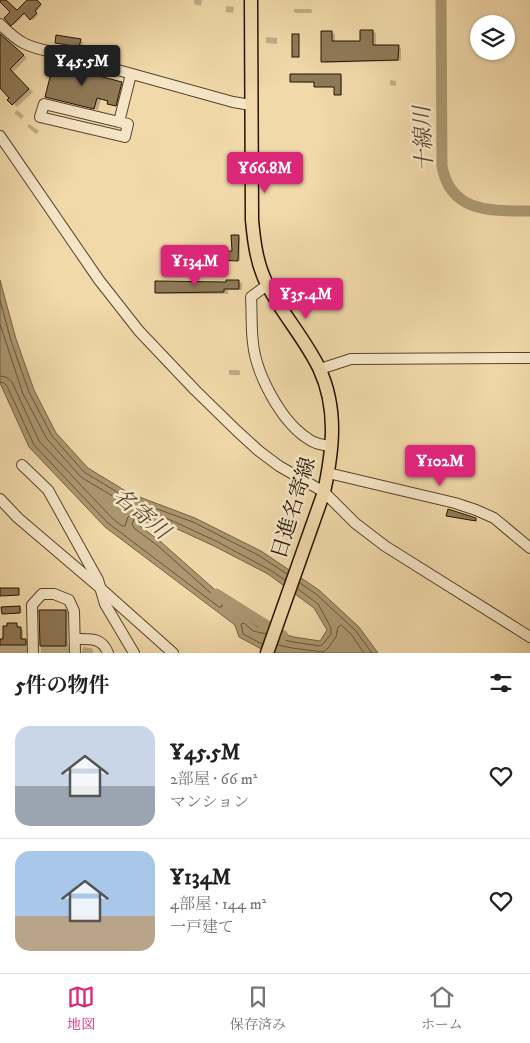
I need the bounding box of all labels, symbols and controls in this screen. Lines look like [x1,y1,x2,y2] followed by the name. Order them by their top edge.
[470,15,515,60] map controls
[470,15,515,60] button: layers
[41,44,123,87] pin: ¥45.5M
[55,51,109,71] text: ¥45.5M
[409,103,439,173] water label: 十線川
[224,152,306,194] pin: ¥66.8M
[238,158,292,178] text: ¥66.8M
[160,244,230,287] pin: ¥134M
[172,251,218,271] text: ¥134M
[265,278,347,320] pin: ¥35.4M
[280,284,332,304] text: ¥35.4M
[405,444,475,487] pin: ¥102M
[416,451,464,471] text: ¥102M
[266,454,322,562] street label: 日進名寄線
[107,482,176,547] water label: 名寄川
[487,669,515,697] icon: filters
[15,673,109,699] text: 5件の物件
[170,740,240,766] text: ¥45.5M
[55,746,115,806] icon: home
[487,762,515,790] icon: heart
[170,769,257,789] text: 2部屋 · 66 m²
[170,792,249,812] text: マンション
[170,865,231,891] text: ¥134M
[55,871,115,931] icon: home
[487,887,515,915] icon: heart
[170,894,266,914] text: 4部屋 · 144 m²
[170,917,234,937] text: 一戸建て
[67,983,95,1034] tab: 地図
[230,983,286,1034] tab: 保存済み
[421,983,463,1034] tab: ホーム

